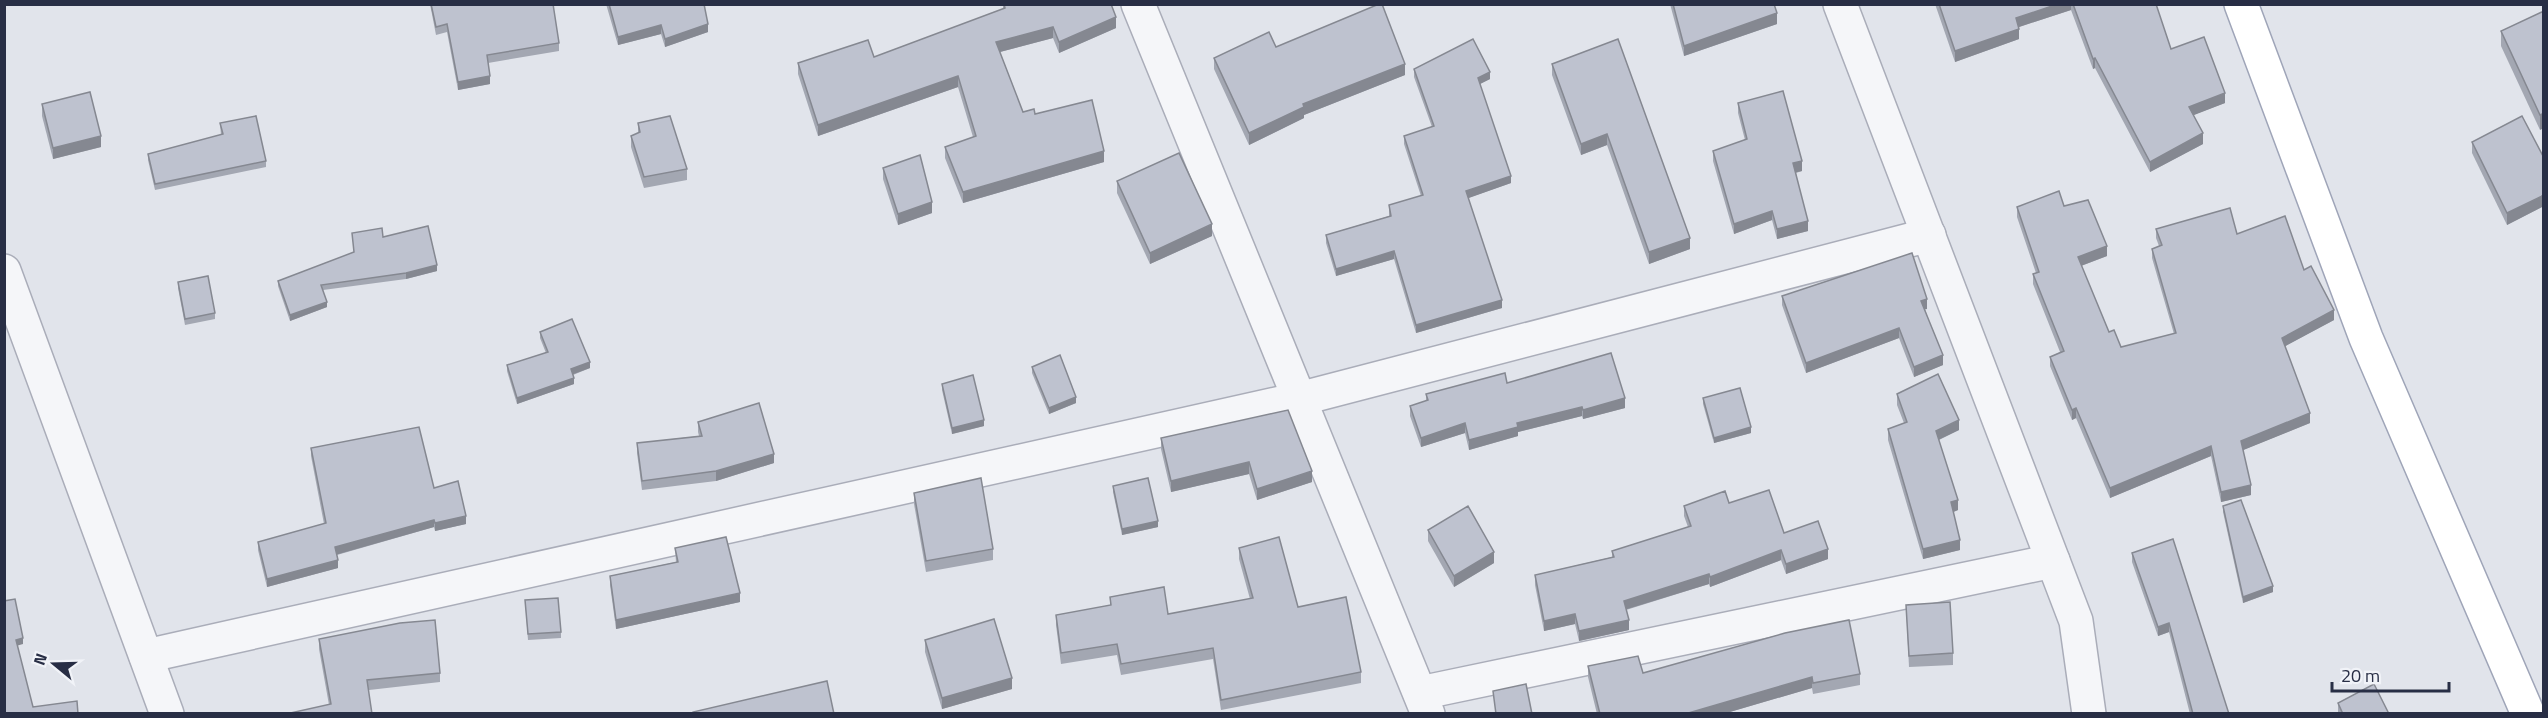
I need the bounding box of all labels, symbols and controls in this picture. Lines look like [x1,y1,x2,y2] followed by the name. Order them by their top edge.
[24,634,84,694] north arrow
[27,650,53,668] text: N
[2332,655,2449,693] scale bar
[2341,662,2380,689] text: 20 m

